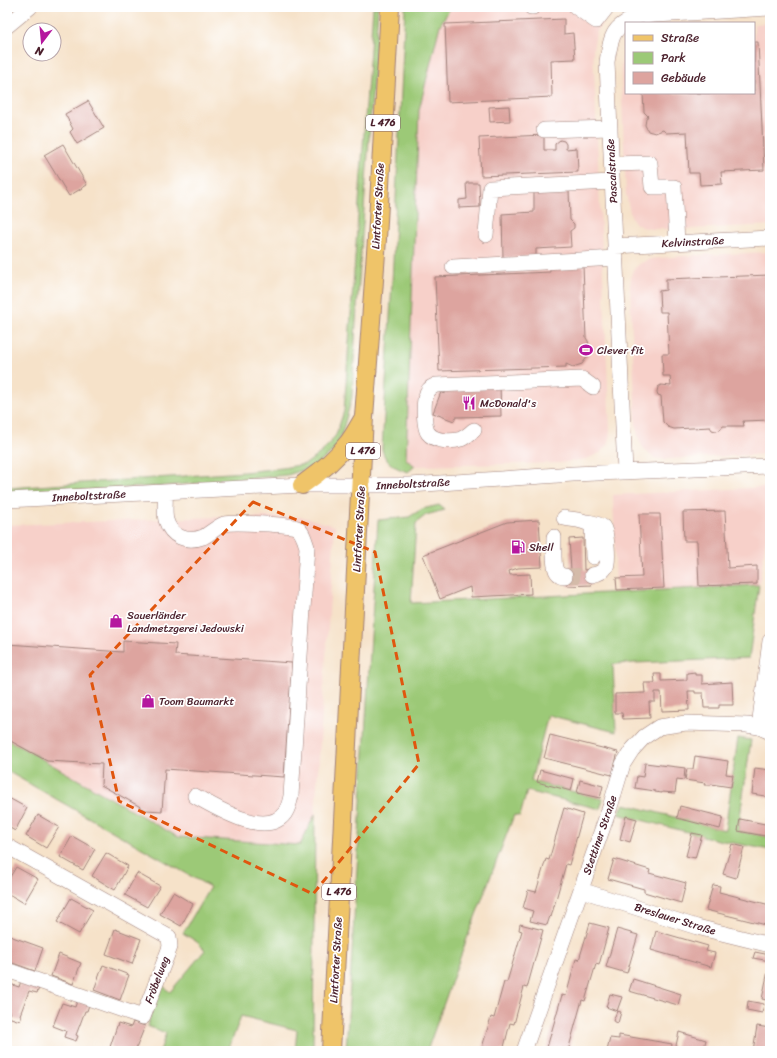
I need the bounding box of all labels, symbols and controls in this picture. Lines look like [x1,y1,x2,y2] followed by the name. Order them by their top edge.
[22,22,62,62] north arrow
[625,22,755,94] legend
[661,27,699,49] text: Straße
[33,41,47,62] text: N
[661,47,686,69] text: Park
[661,67,706,89] text: Gebäude
[366,115,400,131] road number: L 476
[601,138,623,204] street label: Pascalstraße
[366,162,390,250] street label: Lintforter Straße
[661,231,725,253] street label: Kelvinstraße
[597,341,644,360] place label: Clever fit
[578,342,594,358] sports icon: Clever fit
[480,394,537,413] place label: McDonald's
[461,395,477,411] restaurant icon: McDonald's
[346,443,380,459] road number: L 476
[375,473,451,495] street label: Inneboltstraße
[51,485,127,507] street label: Inneboltstraße
[347,485,371,573] street label: Lintforter Straße
[529,538,554,557] place label: Shell
[510,539,526,555] fuel station icon: Shell
[127,606,245,638] place label: Sauerländer Landmetzgerei Jedowski
[108,613,124,629] shop icon: Sauerländer Landmetzgerei Jedowski
[159,692,234,711] place label: Toom Baumarkt
[140,693,156,709] shop icon: Toom Baumarkt
[577,792,623,877] street label: Stettiner Straße
[322,884,356,900] road number: L 476
[632,898,719,941] street label: Breslauer Straße
[324,916,348,1004] street label: Lintforter Straße
[139,953,175,1007] street label: Fröbelweg

